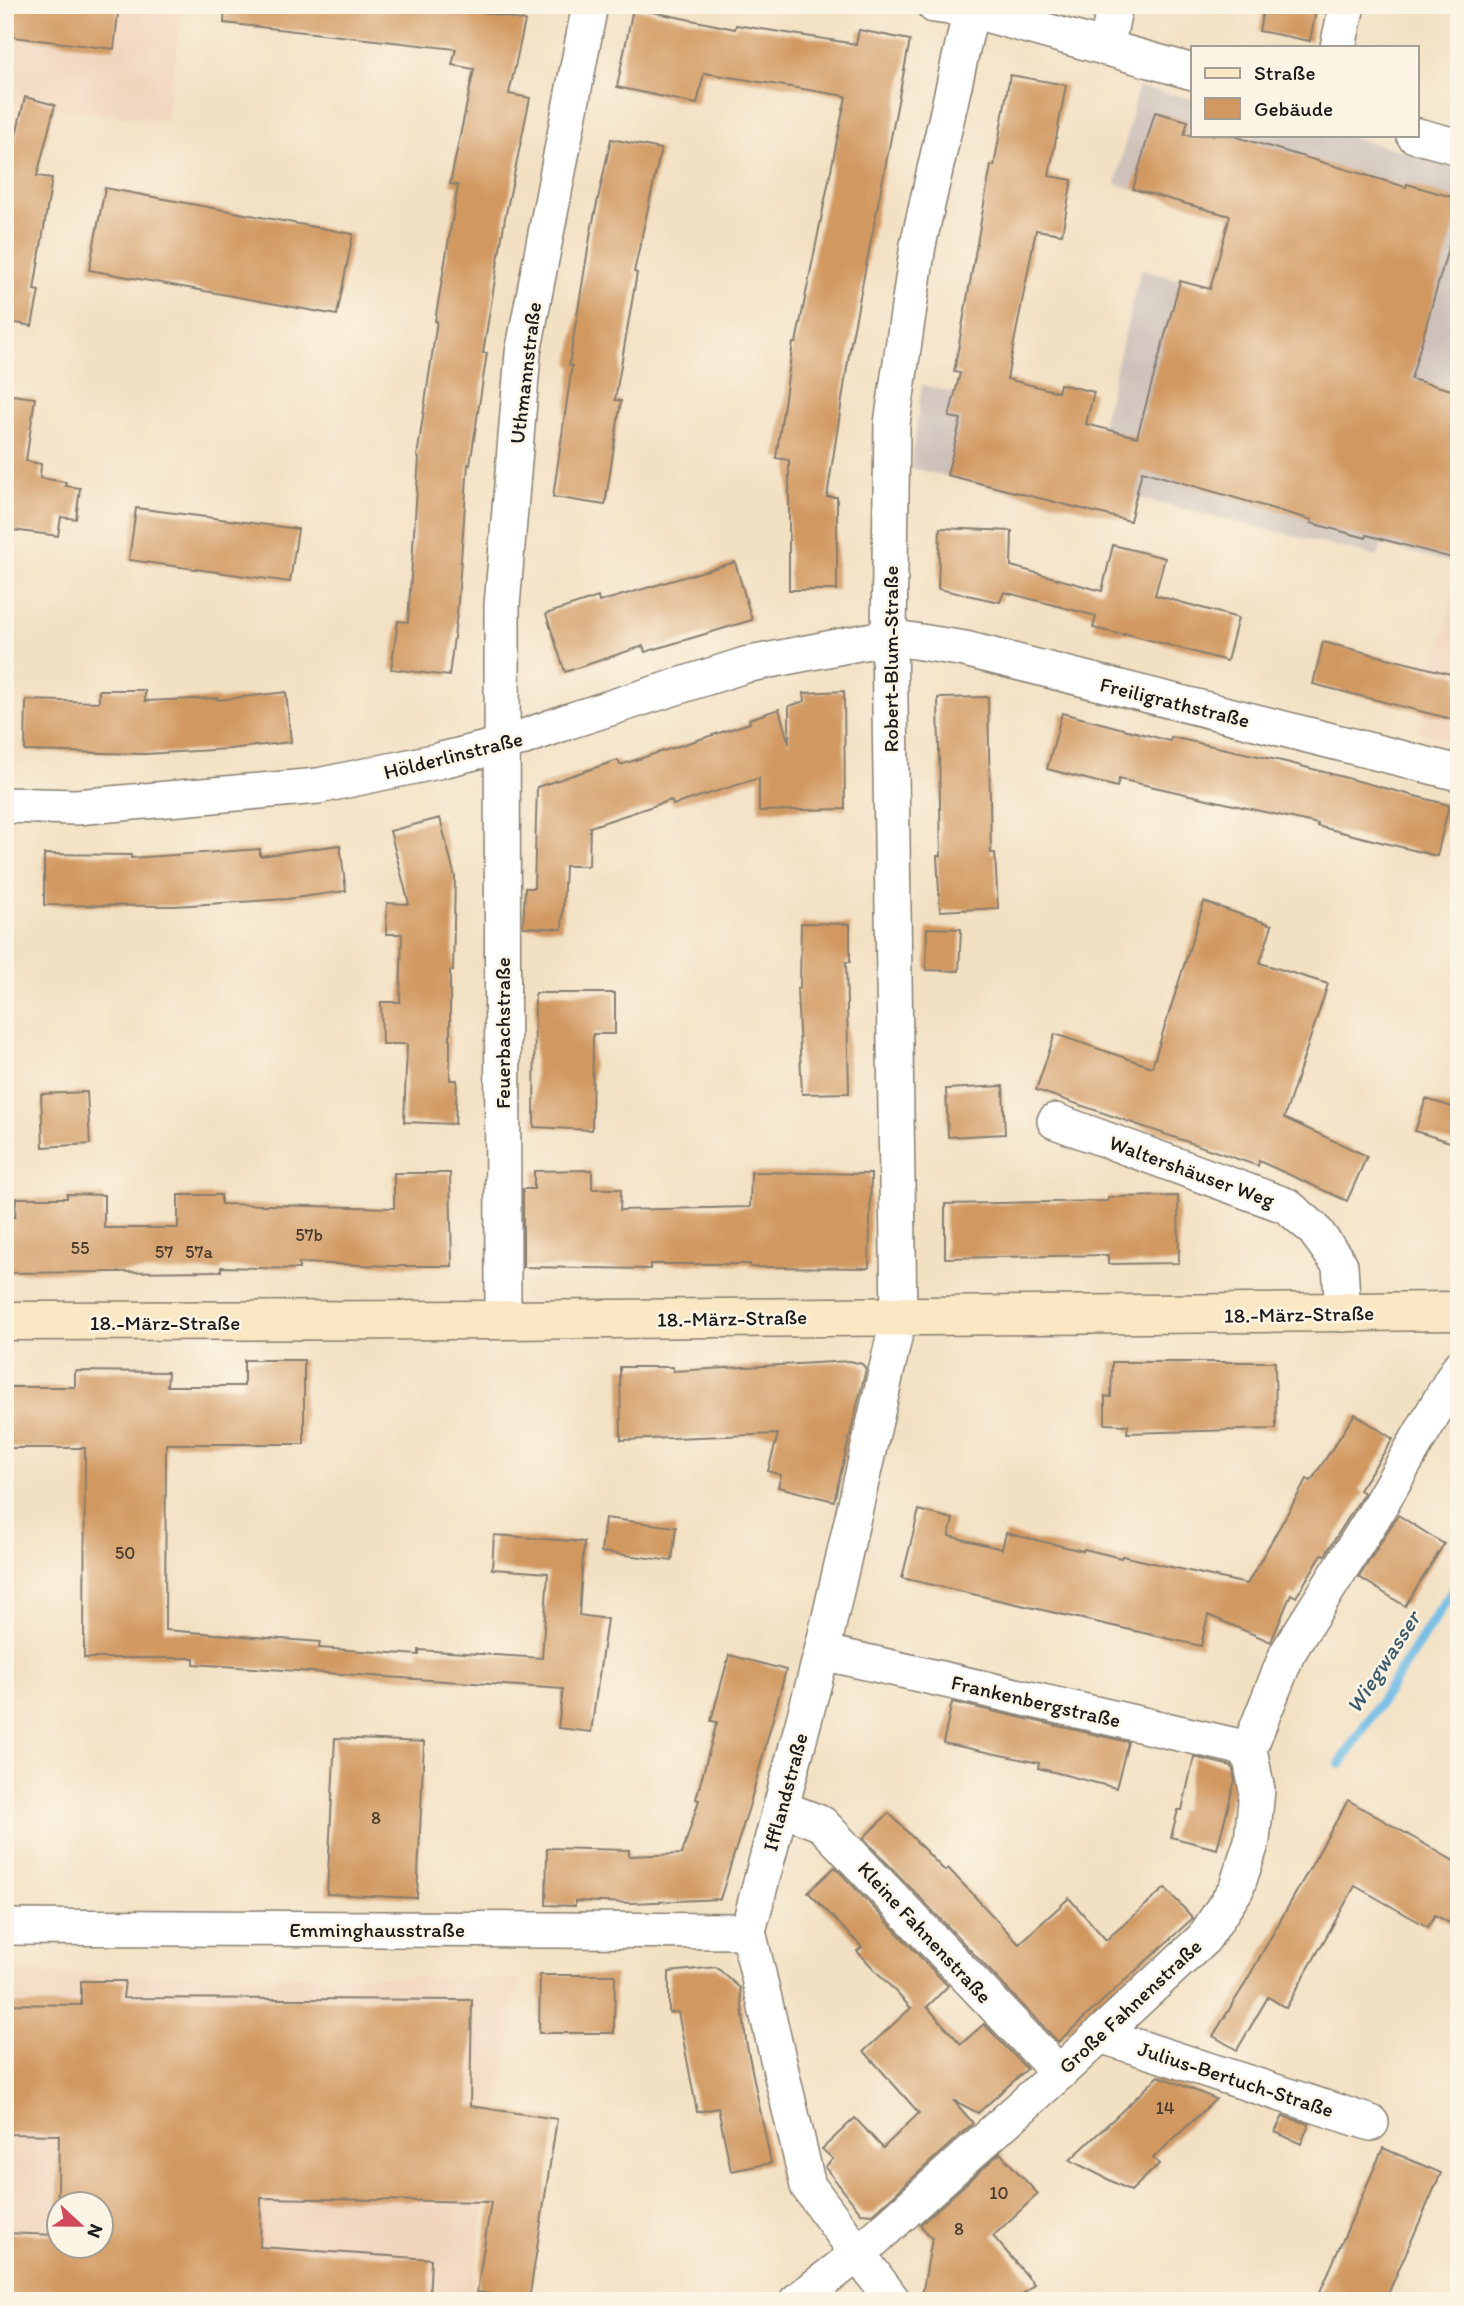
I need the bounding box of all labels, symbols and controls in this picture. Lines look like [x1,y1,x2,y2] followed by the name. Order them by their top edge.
[1191,46,1418,136] legend
[1254,60,1315,85] text: Straße
[1254,96,1333,121] text: Gebäude
[504,301,546,445] street label: Uthmannstraße
[878,566,903,752] street label: Robert-Blum-Straße
[1097,671,1253,733] street label: Freiligrathstraße
[381,726,525,784] street label: Hölderlinstraße
[490,957,515,1109] street label: Feuerbachstraße
[1106,1129,1278,1213] street label: Waltershäuser Weg
[295,1224,323,1246] house number: 57b
[71,1237,89,1259] house number: 55
[155,1241,173,1263] house number: 57
[185,1241,213,1263] house number: 57a
[1224,1300,1374,1328] street label: 18.-März-Straße
[657,1304,807,1332] street label: 18.-März-Straße
[90,1310,240,1335] street label: 18.-März-Straße
[115,1542,135,1564] house number: 50
[1340,1604,1428,1718] water label: Wiegwasser
[949,1669,1123,1733] street label: Frankenbergstraße
[757,1730,813,1854] street label: Ifflandstraße
[371,1807,381,1829] house number: 8
[853,1856,997,2008] street label: Kleine Fahnenstraße
[289,1917,465,1942] street label: Emminghausstraße
[1053,1933,1207,2079] street label: Große Fahnenstraße
[1135,2036,1337,2122] street label: Julius-Bertuch-Straße
[1155,2097,1175,2119] house number: 14
[989,2182,1009,2204] house number: 10
[46,2190,116,2260] north arrow
[954,2218,964,2240] house number: 8
[82,2221,108,2241] text: N

